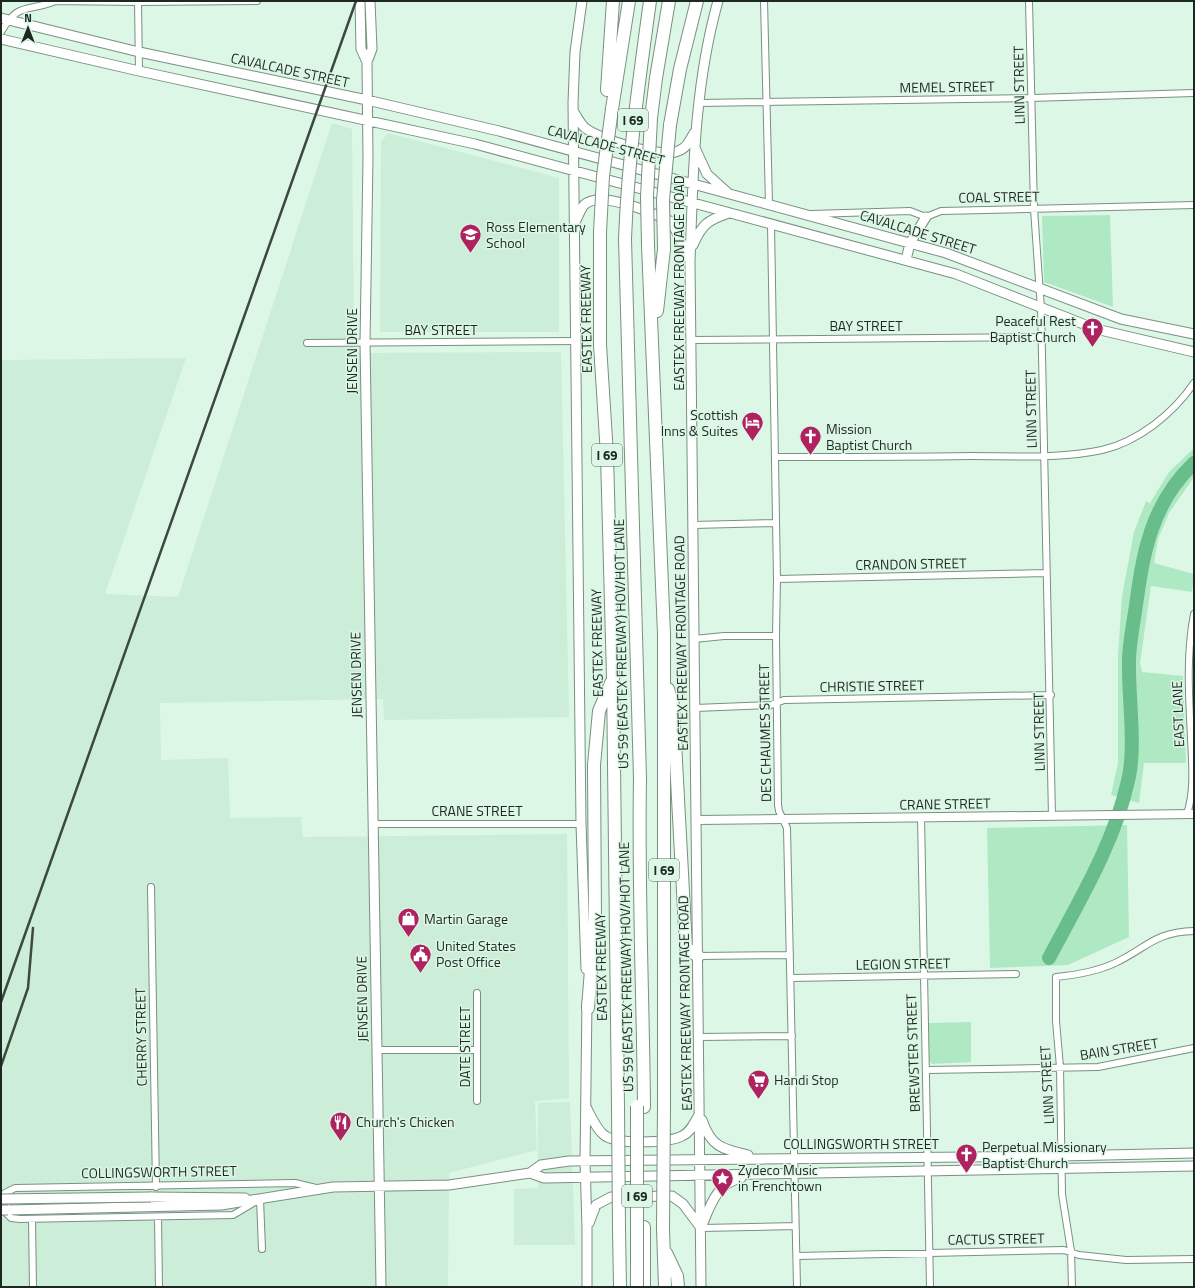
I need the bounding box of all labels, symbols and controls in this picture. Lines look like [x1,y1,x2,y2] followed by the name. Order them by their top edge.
[8,8,48,48] north arrow
[24,10,32,26] text: N
[1007,45,1030,124] street label: LINN STREET
[229,47,352,92] street label: CAVALCADE STREET
[899,75,995,98] street label: MEMEL STREET
[618,109,648,131] road number: I 69
[545,119,668,170] street label: CAVALCADE STREET
[668,175,689,391] street label: EASTEX FREEWAY FRONTAGE ROAD
[958,185,1040,208] street label: COAL STREET
[858,204,979,259] street label: CAVALCADE STREET
[486,216,586,253] place label: Ross Elementary School
[457,222,483,255] school or university icon: Ross Elementary School
[574,264,597,373] street label: EASTEX FREEWAY
[341,308,362,394] street label: JENSEN DRIVE
[990,310,1076,347] place label: Peaceful Rest Baptist Church
[829,315,903,336] street label: BAY STREET
[1079,316,1105,349] church icon: Peaceful Rest Baptist Church
[404,319,478,340] street label: BAY STREET
[1019,369,1042,448] street label: LINN STREET
[661,404,738,441] place label: Scottish Inns & Suites
[740,410,766,443] hotel icon: Scottish Inns & Suites
[826,418,912,455] place label: Mission Baptist Church
[797,424,823,457] church icon: Mission Baptist Church
[592,444,622,466] road number: I 69
[608,518,633,769] street label: US 59 (EASTEX FREEWAY) HOV/HOT LANE
[668,535,693,751] street label: EASTEX FREEWAY FRONTAGE ROAD
[855,552,967,575] street label: CRANDON STREET
[585,588,608,697] street label: EASTEX FREEWAY
[344,632,367,718] street label: JENSEN DRIVE
[753,663,776,802] street label: DES CHAUMES STREET
[819,674,925,697] street label: CHRISTIE STREET
[1166,680,1189,748] street label: EAST LANE
[1027,692,1050,771] street label: LINN STREET
[899,792,991,815] street label: CRANE STREET
[431,800,523,821] street label: CRANE STREET
[613,841,638,1092] street label: US 59 (EASTEX FREEWAY) HOV/HOT LANE
[649,859,679,881] road number: I 69
[672,895,697,1111] street label: EASTEX FREEWAY FRONTAGE ROAD
[396,906,422,939] shop icon: Martin Garage
[424,908,508,929] place label: Martin Garage
[589,912,612,1021] street label: EASTEX FREEWAY
[436,935,516,972] place label: United States Post Office
[407,941,433,974] public building icon: United States Post Office
[856,952,951,975] street label: LEGION STREET
[350,956,373,1042] street label: JENSEN DRIVE
[129,987,152,1087] street label: CHERRY STREET
[900,993,925,1112] street label: BREWSTER STREET
[454,1006,475,1088] street label: DATE STREET
[1078,1032,1160,1065] street label: BAIN STREET
[1034,1045,1059,1125] street label: LINN STREET
[746,1067,772,1100] supermarket icon: Handi Stop
[774,1069,839,1090] place label: Handi Stop
[327,1109,353,1142] restaurant icon: Church's Chicken
[356,1111,455,1132] place label: Church's Chicken
[783,1133,939,1154] street label: COLLINGSWORTH STREET
[982,1136,1107,1173] place label: Perpetual Missionary Baptist Church
[953,1142,979,1175] church icon: Perpetual Missionary Baptist Church
[738,1159,822,1196] place label: Zydeco Music in Frenchtown
[81,1160,238,1183] street label: COLLINGSWORTH STREET
[710,1165,736,1198] place icon: Zydeco Music in Frenchtown
[622,1185,652,1207] road number: I 69
[947,1227,1045,1250] street label: CACTUS STREET

